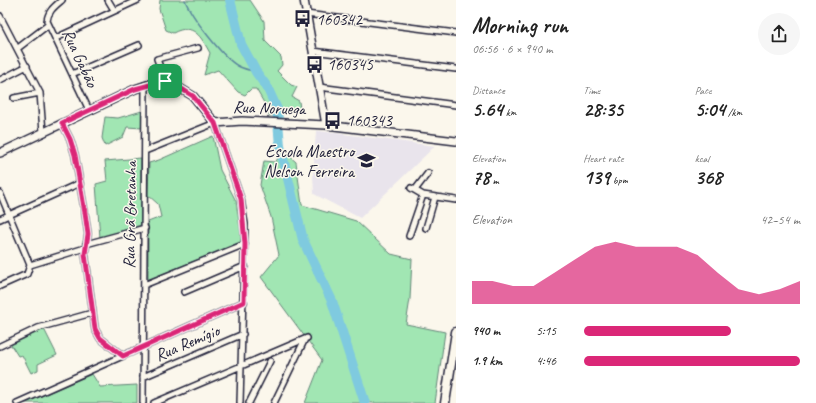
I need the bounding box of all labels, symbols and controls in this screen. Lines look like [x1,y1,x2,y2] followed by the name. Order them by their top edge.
[293,9,313,29] bus stop icon: 160342
[316,9,363,30] place label: 160342
[472,12,568,40] text: Morning run
[758,13,800,55] button: share
[57,25,103,91] street label: Rua Gabão
[472,41,553,57] text: 06:56 · 6 × 940 m
[304,54,324,74] bus stop icon: 160345
[327,54,374,75] place label: 160345
[148,64,182,98] pin
[154,70,176,92] icon: arrive
[472,83,505,97] text: Distance
[583,83,600,97] text: Time
[695,83,712,97] text: Pace
[232,96,308,120] street label: Rua Noruega
[472,97,503,122] text: 5.64
[583,97,623,122] text: 28:35
[695,97,725,122] text: 5:04
[503,105,516,119] text: km
[725,105,742,119] text: /km
[323,110,343,130] bus stop icon: 160343
[346,110,393,131] place label: 160343
[264,141,356,182] place label: Escola Maestro Nelson Ferreira
[357,151,377,171] school or university icon: Escola Maestro Nelson Ferreira
[472,151,506,165] text: Elevation
[583,151,623,165] text: Heart rate
[695,151,709,165] text: kcal
[119,159,141,269] street label: Rua Grã Bretanha
[472,165,490,190] text: 78
[583,165,610,190] text: 139
[695,165,722,190] text: 368
[490,173,499,187] text: m
[610,173,628,187] text: bpm
[472,212,512,228] text: Elevation
[760,212,800,228] text: 42–54 m
[152,319,224,366] street label: Rua Remígio
[472,323,500,339] text: 940 m
[536,323,556,339] text: 5:15
[472,353,502,369] text: 1.9 km
[536,353,556,369] text: 4:46

